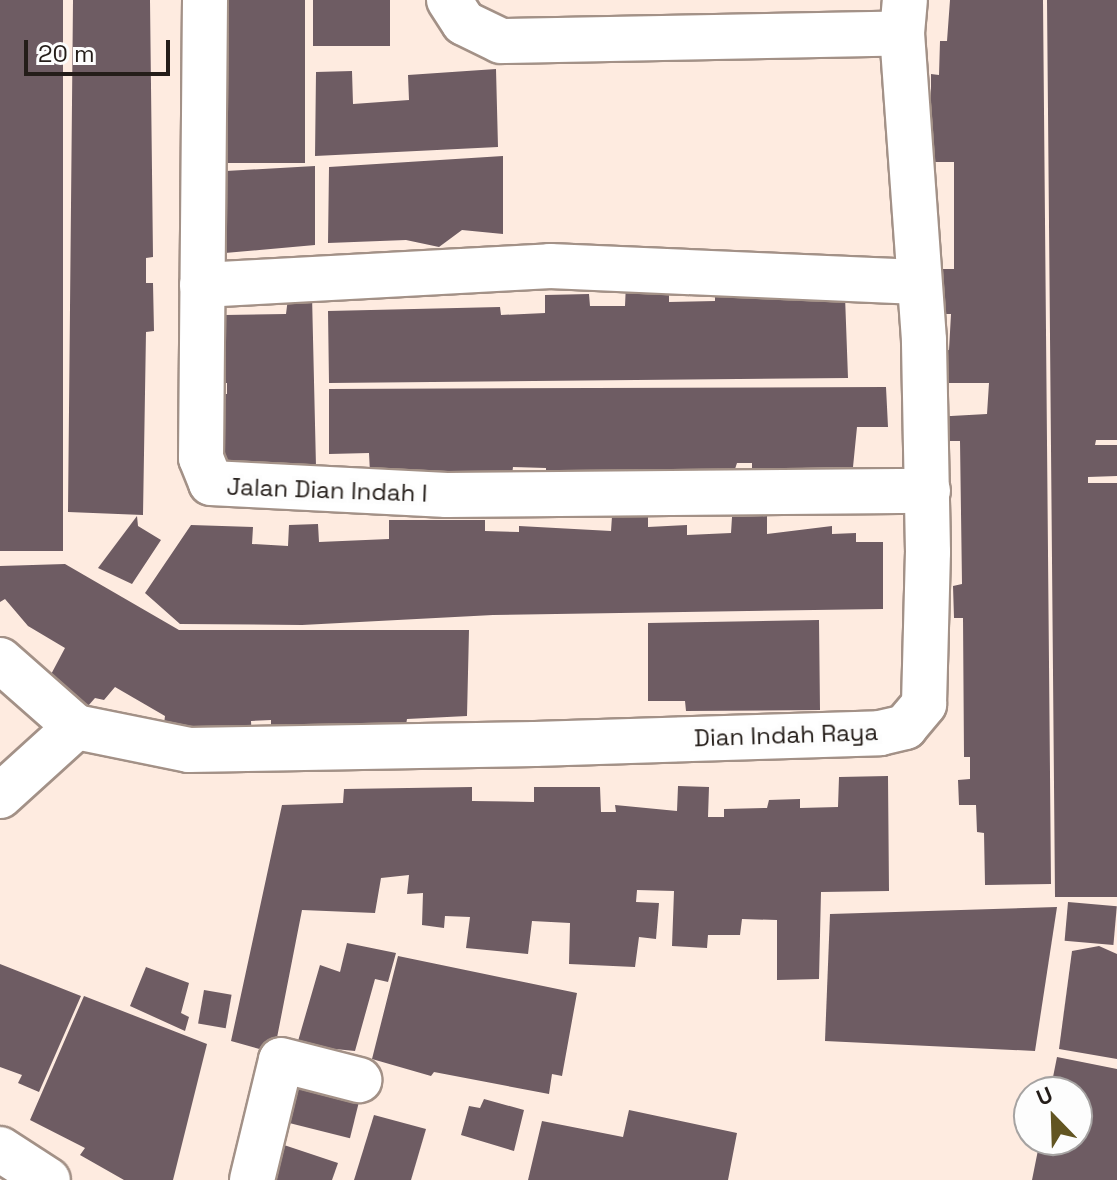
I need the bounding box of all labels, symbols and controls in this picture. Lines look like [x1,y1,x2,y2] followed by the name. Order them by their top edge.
[28,24,174,74] scale bar
[38,38,95,69] text: 20 m
[226,472,428,508] street label: Jalan Dian Indah I
[693,717,879,753] street label: Dian Indah Raya
[1013,1076,1093,1156] north arrow
[1032,1080,1057,1112] text: U

